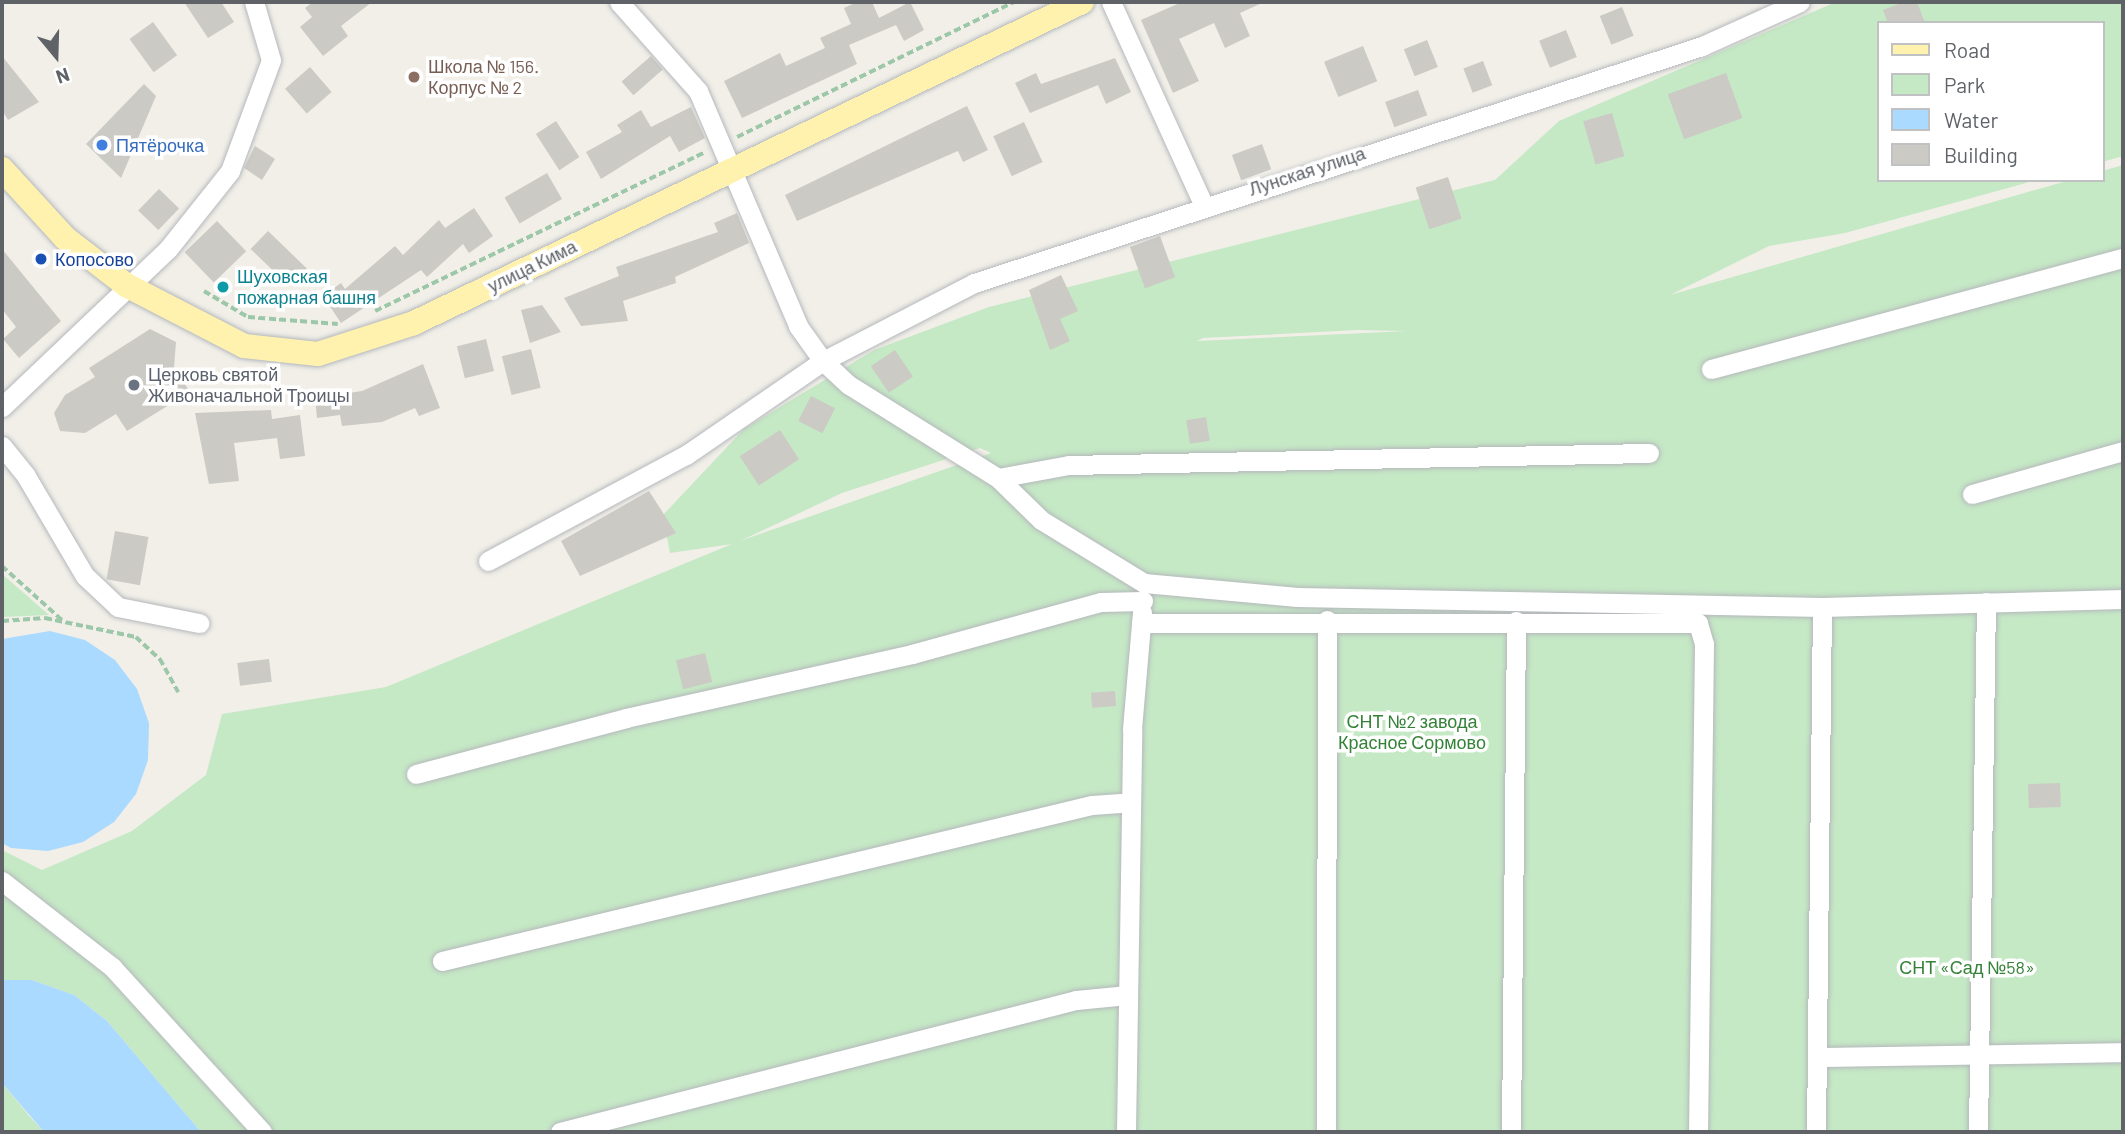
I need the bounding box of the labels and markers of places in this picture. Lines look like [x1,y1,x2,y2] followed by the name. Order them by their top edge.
[428,56,539,98] place label: Школа № 156. Корпус № 2
[406,69,422,85] marker: Школа № 156. Корпус № 2
[116,134,204,156] place label: Пятёрочка
[94,137,110,153] marker: Пятёрочка
[55,248,134,270] place label: Копосово
[33,251,49,267] marker: Копосово
[237,266,376,308] place label: Шуховская пожарная башня
[215,279,231,295] marker: Шуховская пожарная башня
[148,364,350,406] place label: Церковь святой Живоначальной Троицы
[126,377,142,393] marker: Церковь святой Живоначальной Троицы

